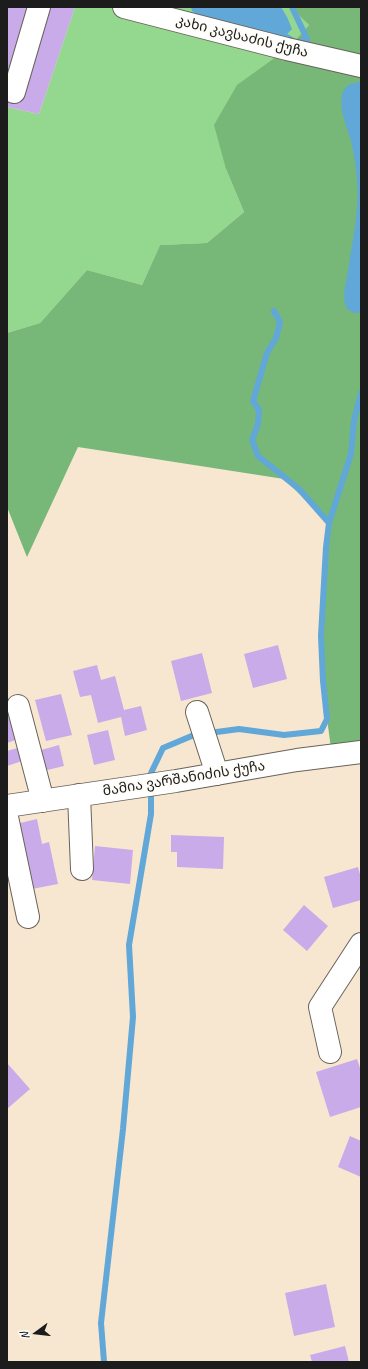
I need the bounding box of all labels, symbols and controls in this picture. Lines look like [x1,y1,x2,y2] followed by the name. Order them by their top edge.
[174,12,310,62] street label: კახი კავსაძის ქუჩა
[102,758,266,800] street label: მამია ვარშანიძის ქუჩა
[16,1313,56,1353] north arrow
[17,1331,32,1341] text: N

